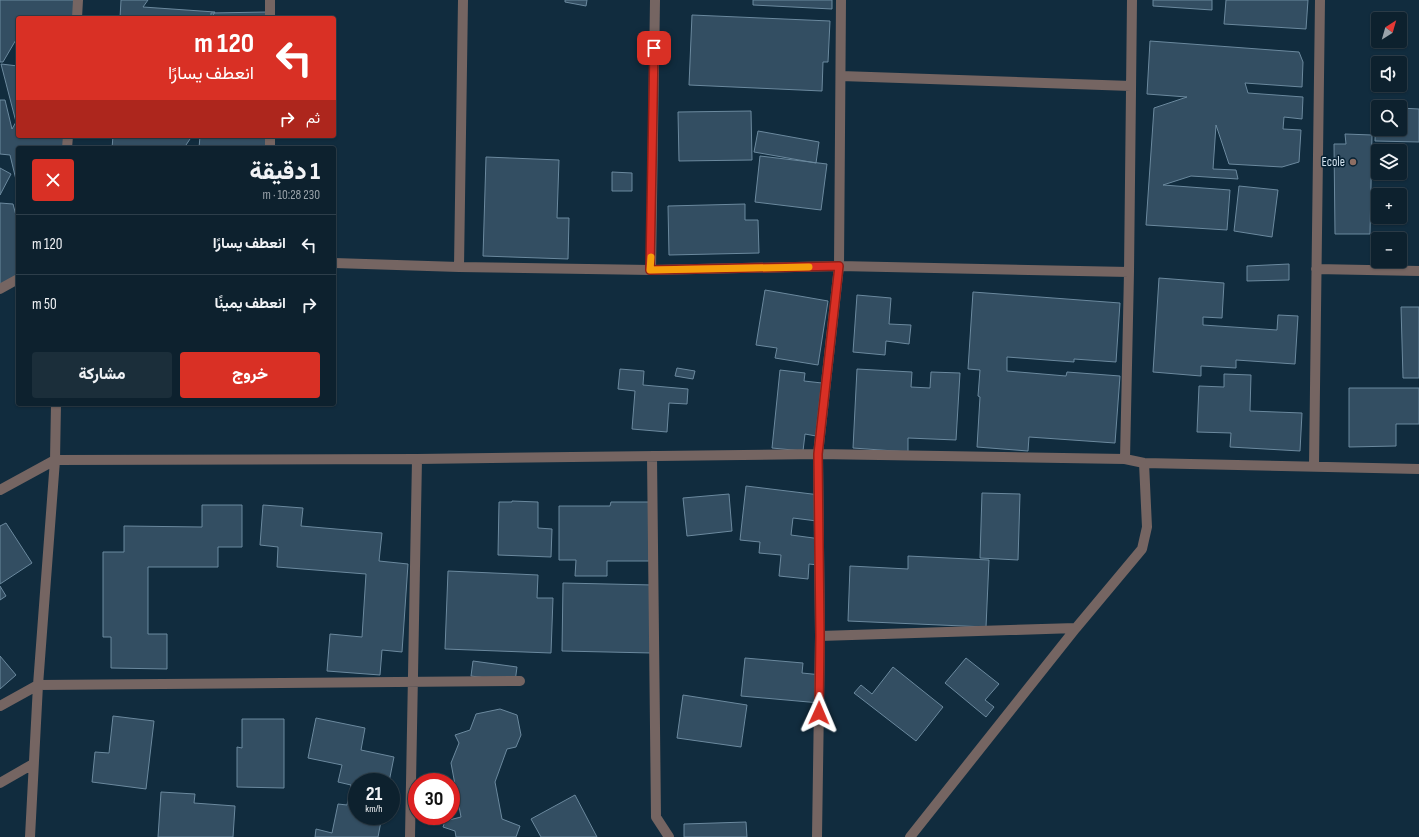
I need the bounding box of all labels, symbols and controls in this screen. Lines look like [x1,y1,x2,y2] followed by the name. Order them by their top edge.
[1371,12,1407,48] north arrow
[1371,12,1407,268] map controls
[194,27,254,60] text: 120 m
[637,31,671,65] pin
[268,32,320,84] icon: left
[643,37,665,59] icon: arrive
[1371,56,1407,92] button: sound
[168,63,254,84] text: انعطف يسارًا
[1371,100,1407,136] button: search
[276,108,298,130] icon: right
[306,109,320,128] text: ثم
[1371,144,1407,180] button: layers
[1322,154,1345,170] place label: Ecole
[250,157,320,186] text: 1 دقيقة
[1348,157,1358,167] marker: Ecole
[32,159,74,201] button: close
[263,187,320,203] text: 230 m · 10:28
[1371,188,1407,224] button: +
[1371,232,1407,268] button: −
[213,234,286,253] text: انعطف يسارًا
[298,234,320,256] icon: left
[32,235,62,254] text: 120 m
[215,294,286,313] text: انعطف يمينًا
[298,294,320,316] icon: right
[32,295,57,314] text: 50 m
[32,352,172,398] button: مشاركة
[180,352,320,398] button: خروج
[798,692,840,734] position arrow
[408,773,460,825] speed limit sign: 30
[366,782,382,806] text: 21
[365,803,383,815] text: km/h

